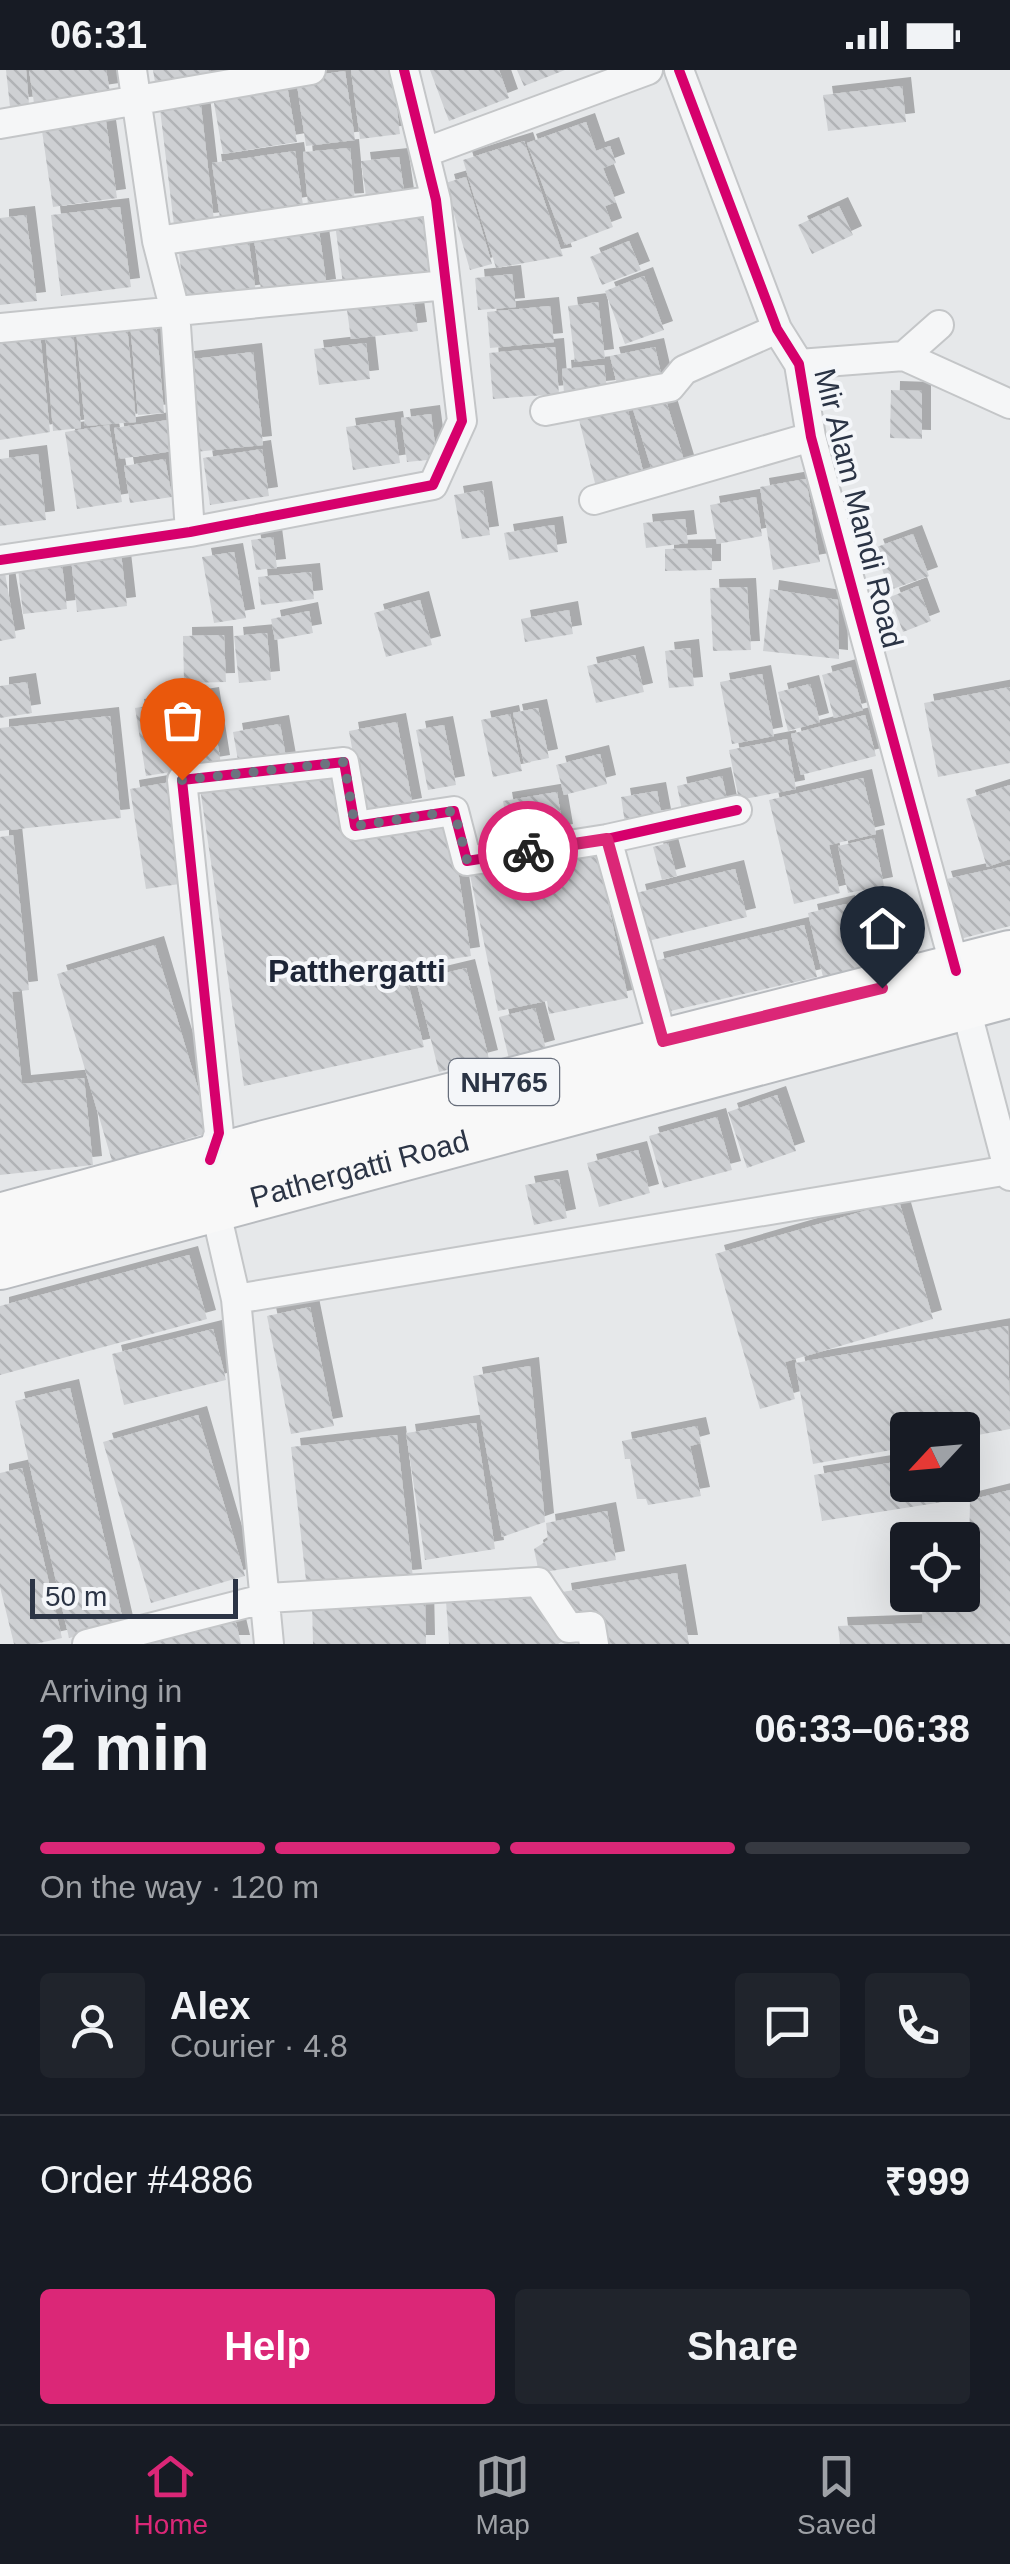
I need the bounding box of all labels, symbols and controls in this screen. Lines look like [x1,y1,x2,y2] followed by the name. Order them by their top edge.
[50,14,147,56] text: 06:31
[808,365,910,651] street label: Mir Alam Mandi Road
[140,678,225,781] pin
[155,693,210,748] icon: bag
[478,801,578,901] courier
[501,824,556,879] icon: bike
[840,886,925,989] pin
[855,901,910,956] icon: home
[268,953,446,989] district label: Patthergatti
[449,1059,559,1105] road number: NH765
[246,1123,472,1213] street label: Pathergatti Road
[890,1412,980,1502] north arrow
[890,1412,980,1612] map controls
[890,1522,980,1612] button: locate
[30,1574,238,1618] scale bar
[45,1581,107,1612] text: 50 m
[40,1673,182,1709] text: Arriving in
[754,1708,970,1750] text: 06:33–06:38
[40,1711,210,1784] text: 2 min
[40,1869,319,1905] text: On the way · 120 m
[40,1973,145,2078] button: person
[735,1973,840,2078] button: chat
[865,1973,970,2078] button: phone
[170,1985,250,2027] text: Alex
[170,2028,348,2064] text: Courier · 4.8
[40,2159,253,2201] text: Order #4886
[885,2161,970,2203] text: ₹999
[40,2289,495,2404] button: Help
[515,2289,970,2404] button: Share
[133,2449,208,2541] tab: Home
[475,2449,530,2541] tab: Map
[797,2449,876,2541] tab: Saved

